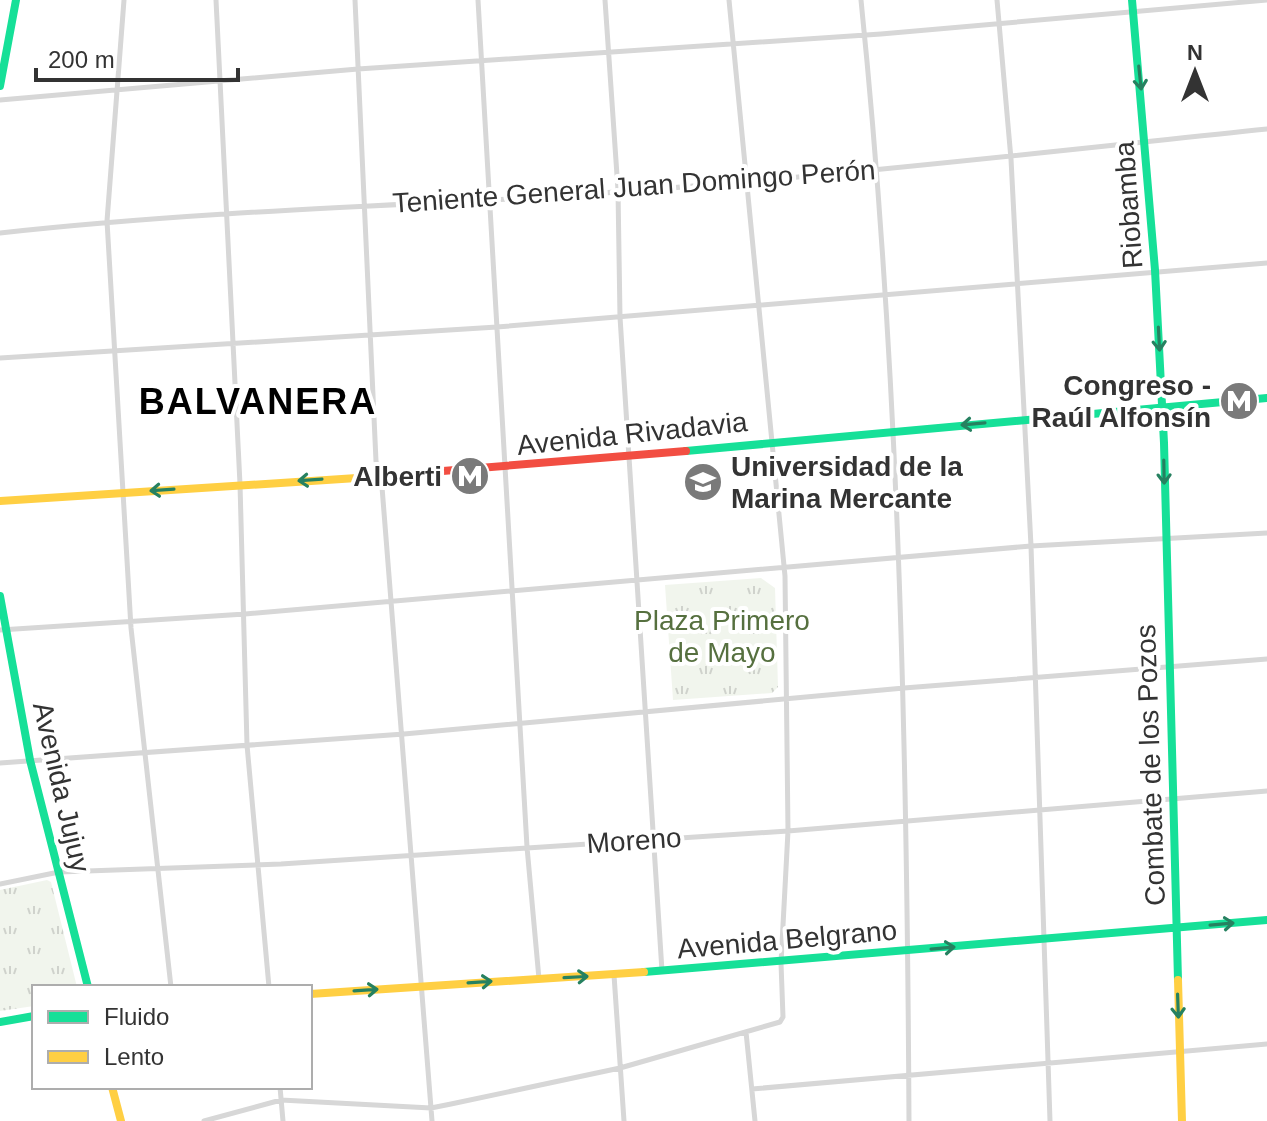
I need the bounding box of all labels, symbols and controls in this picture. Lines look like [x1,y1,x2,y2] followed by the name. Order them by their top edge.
[36,32,238,82] scale bar
[1155,32,1235,112] north arrow
[1187,40,1203,65] text: N
[48,46,115,73] text: 200 m
[1132,64,1147,91] one-way arrow
[1109,140,1148,270] street label: Riobamba
[391,154,877,219] street label: Teniente General Juan Domingo Perón
[1151,325,1166,352] one-way arrow
[1032,370,1211,433] place label: Congreso - Raúl Alfonsín
[1218,380,1260,422] metro station icon: Congreso - Raúl Alfonsín
[139,381,377,422] district label: BALVANERA
[515,406,749,461] street label: Avenida Rivadavia
[960,417,987,432] one-way arrow
[731,451,963,514] place label: Universidad de la Marina Mercante
[449,455,491,497] metro station icon: Alberti
[1157,458,1172,485] one-way arrow
[353,461,442,492] place label: Alberti
[682,461,724,503] school or university icon: Universidad de la Marina Mercante
[297,473,324,488] one-way arrow
[149,483,176,498] one-way arrow
[634,605,810,668] park label: Plaza Primero de Mayo
[1130,624,1171,906] street label: Combate de los Pozos
[27,699,96,875] street label: Avenida Jujuy
[586,822,682,859] street label: Moreno
[676,914,898,965] street label: Avenida Belgrano
[1208,917,1235,932] one-way arrow
[929,940,956,955] one-way arrow
[563,970,589,985] one-way arrow
[466,975,493,990] one-way arrow
[352,982,379,997] one-way arrow
[32,985,312,1089] legend
[1171,992,1186,1019] one-way arrow
[104,1003,169,1030] text: Fluido
[104,1043,164,1070] text: Lento

